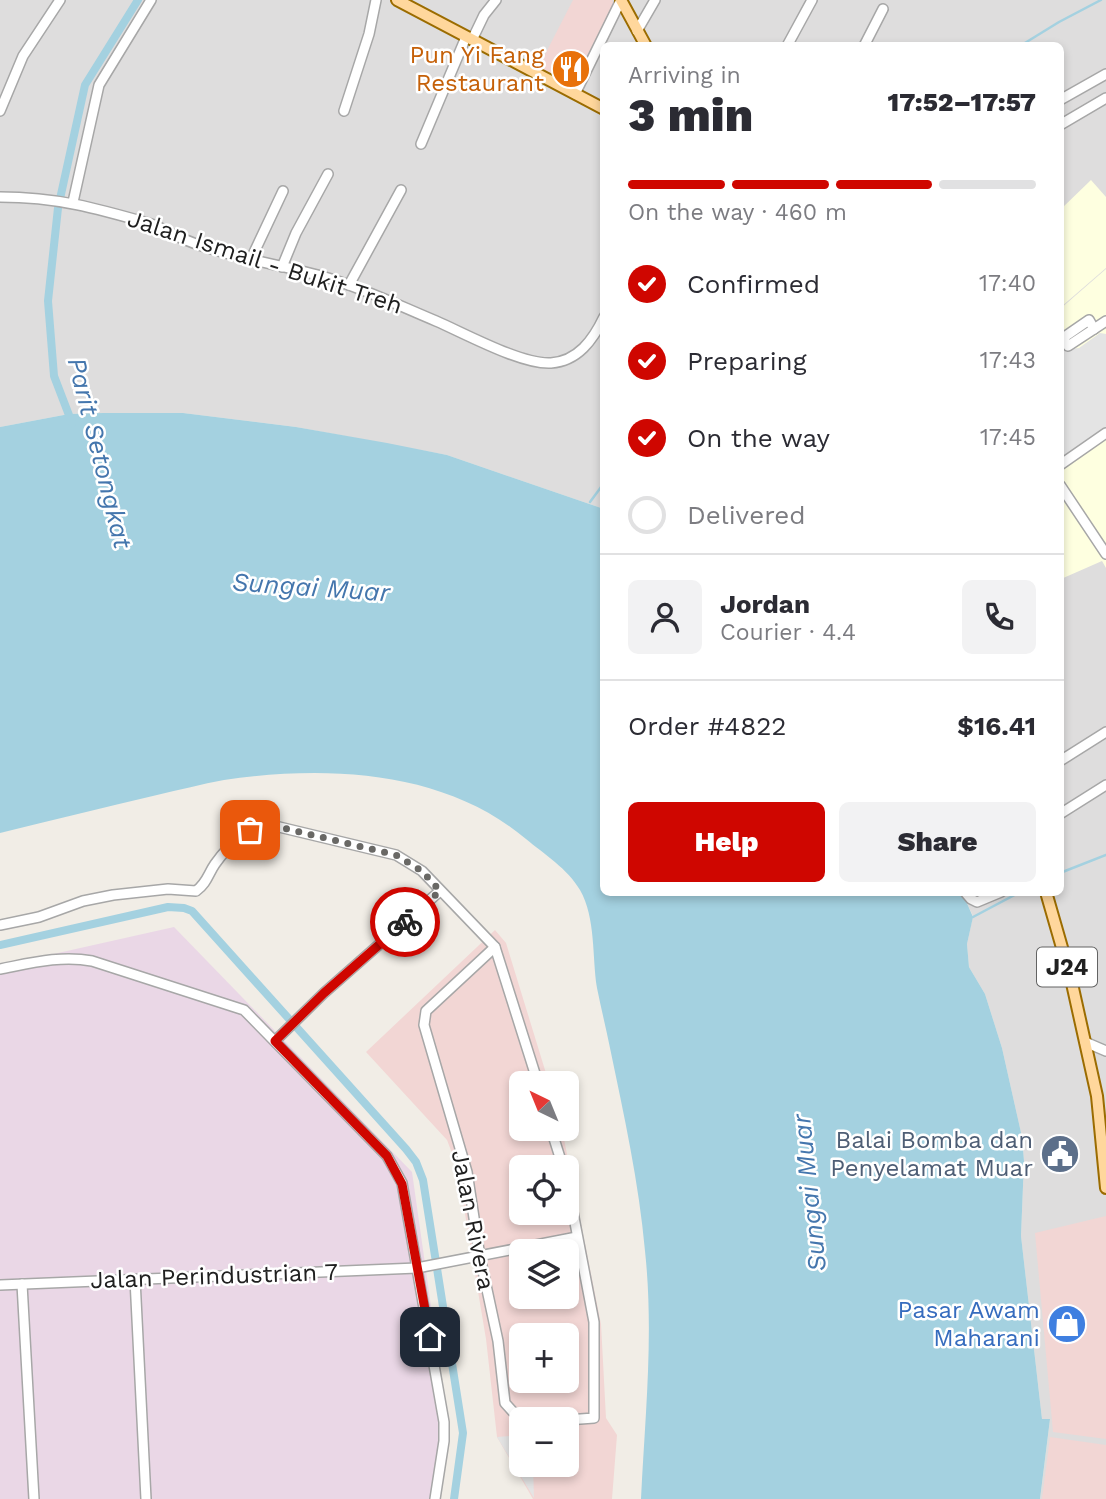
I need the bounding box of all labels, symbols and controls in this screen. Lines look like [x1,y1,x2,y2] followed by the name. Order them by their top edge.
[410,41,544,97] place label: Pun Yi Fang Restaurant
[550,48,592,90] restaurant icon: Pun Yi Fang Restaurant
[628,62,741,89] text: Arriving in
[888,87,1036,117] text: 17:52–17:57
[628,88,753,142] text: 3 min
[628,199,847,226] text: On the way · 460 m
[124,204,406,320] street label: Jalan Ismail - Bukit Treh
[628,265,666,303] icon: check
[687,269,820,299] text: Confirmed
[979,270,1036,297] text: 17:40
[628,342,666,380] icon: check
[687,346,807,376] text: Preparing
[980,347,1036,374] text: 17:43
[62,354,138,552] water label: Parit Setongkat
[628,419,666,457] icon: check
[687,423,830,453] text: On the way
[980,424,1036,451] text: 17:45
[687,500,806,530] text: Delivered
[231,567,392,608] water label: Sungai Muar
[628,580,702,654] button: person
[962,580,1036,654] button: phone
[720,589,810,619] text: Jordan
[720,619,856,646] text: Courier · 4.4
[628,711,787,741] text: Order #4822
[957,711,1036,741] text: $16.41
[220,800,280,860] pin
[628,802,825,882] button: Help
[839,802,1036,882] button: Share
[231,811,269,849] icon: bag
[370,887,440,957] courier
[386,903,424,941] icon: bike
[1037,948,1097,986] road number: J24
[509,1071,579,1141] north arrow
[509,1071,579,1477] map controls
[786,1112,832,1273] water label: Sungai Muar
[830,1126,1033,1182] place label: Balai Bomba dan Penyelamat Muar
[1039,1133,1081,1175] public building icon: Balai Bomba dan Penyelamat Muar
[446,1147,500,1293] street label: Jalan Rivera
[509,1155,579,1225] button: locate
[509,1239,579,1309] button: layers
[90,1258,338,1294] street label: Jalan Perindustrian 7
[898,1296,1040,1352] place label: Pasar Awam Maharani
[1046,1303,1088,1345] shop icon: Pasar Awam Maharani
[400,1307,460,1367] pin
[411,1318,449,1356] icon: home
[509,1323,579,1393] button: +
[509,1407,579,1477] button: −

